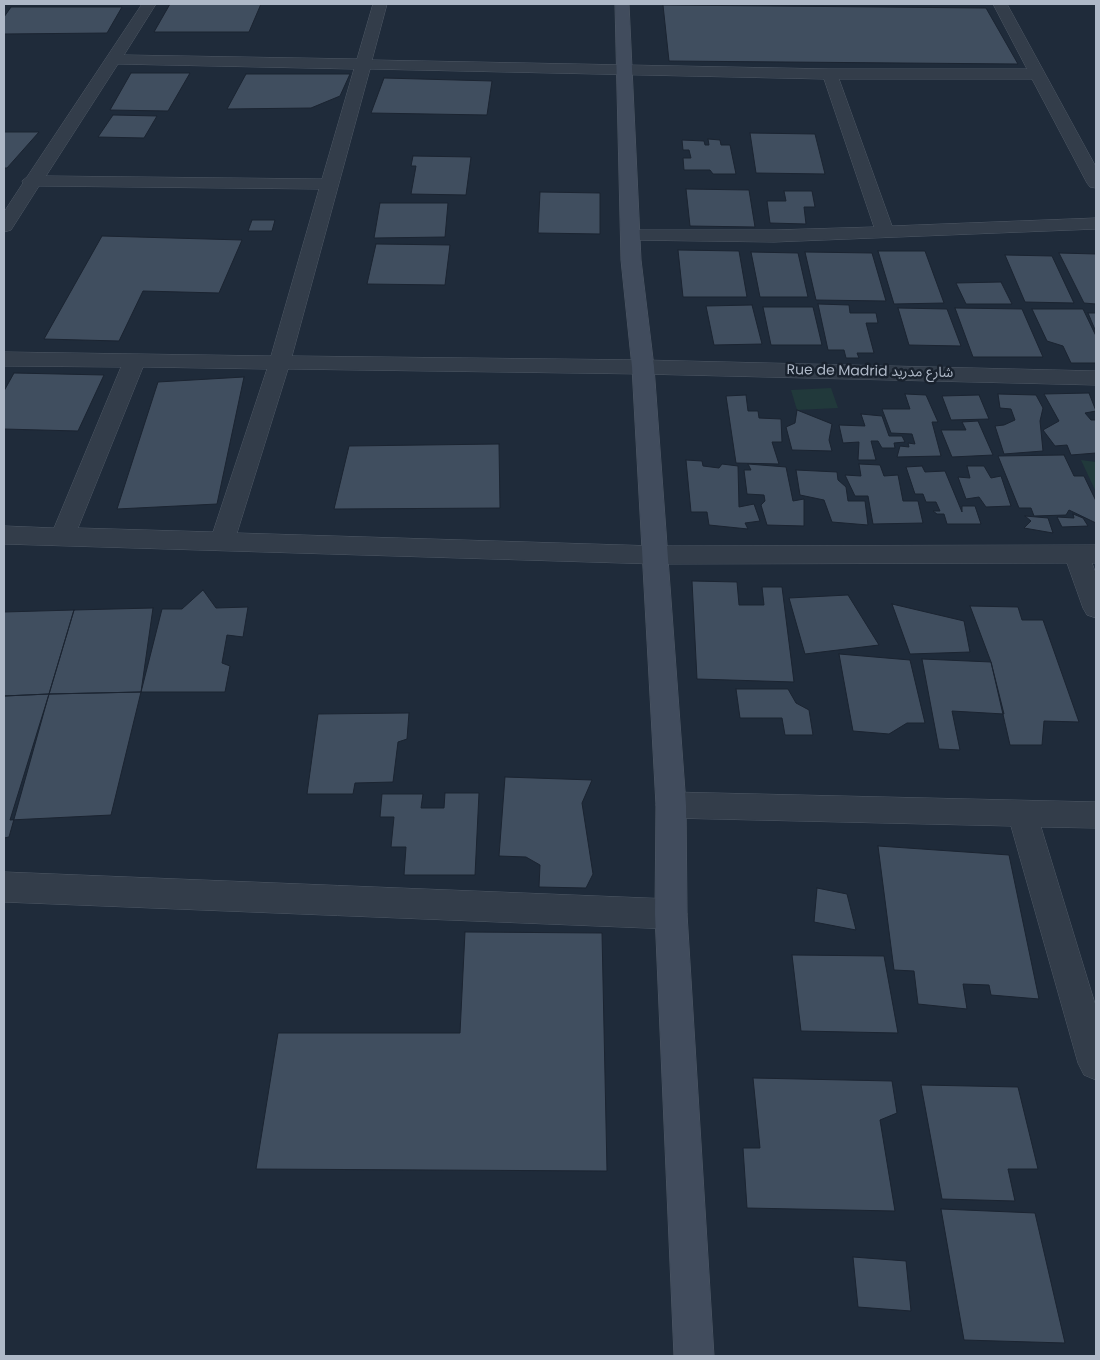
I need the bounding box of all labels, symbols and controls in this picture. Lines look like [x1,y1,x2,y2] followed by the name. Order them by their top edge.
[786,362,954,382] street label: Rue de Madrid شارع مدريد

